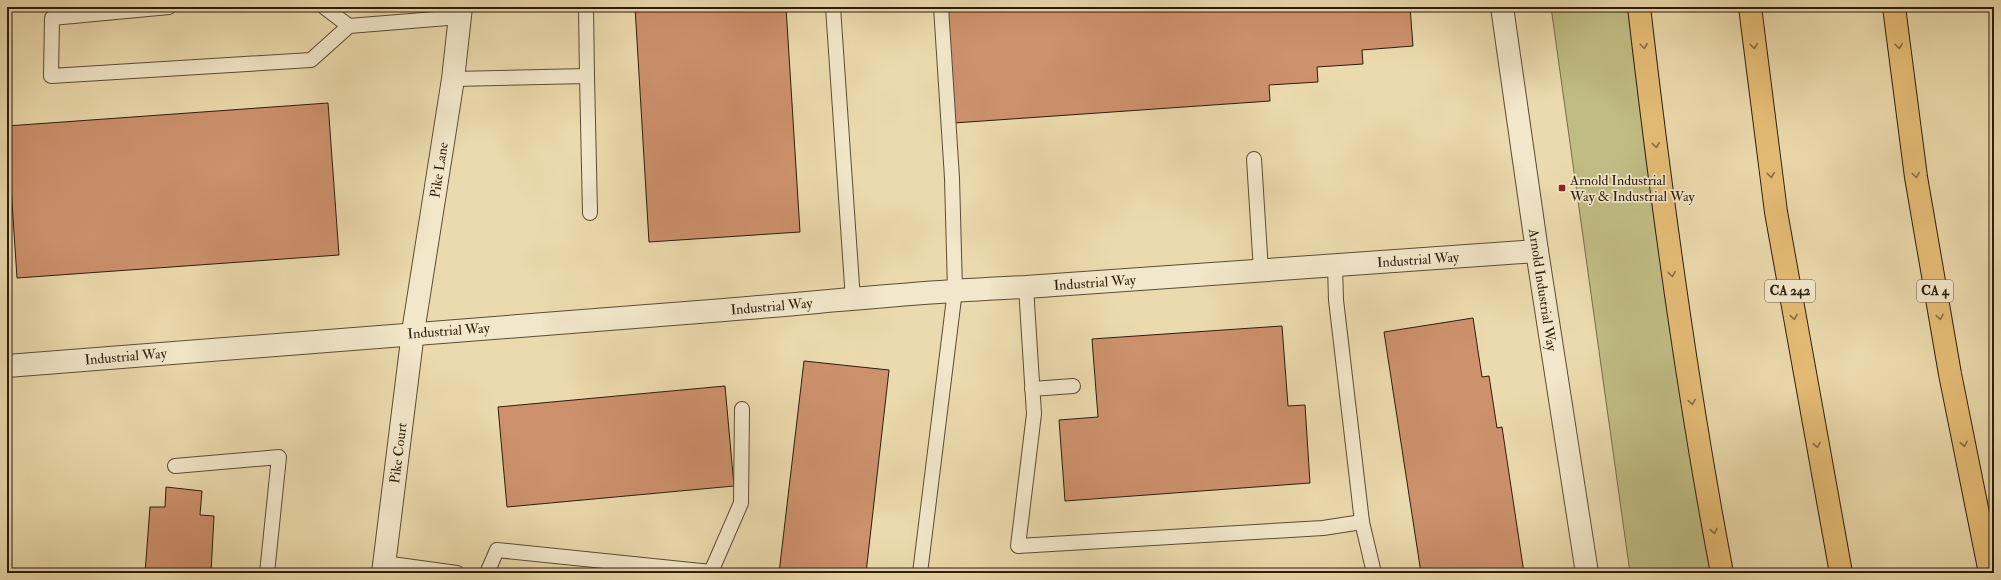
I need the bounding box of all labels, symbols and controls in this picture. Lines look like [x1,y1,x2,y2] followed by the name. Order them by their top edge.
[1639,43,1648,49] one-way arrow
[1750,43,1759,49] one-way arrow
[1894,43,1903,49] one-way arrow
[426,141,451,199] street label: Pike Lane
[1651,142,1660,148] one-way arrow
[1569,172,1696,206] place label: Arnold Industrial Way & Industrial Way
[1766,172,1775,178] one-way arrow
[1911,172,1920,178] one-way arrow
[1557,183,1567,193] marker: Arnold Industrial Way & Industrial Way
[1525,227,1561,353] street label: Arnold Industrial Way
[1376,248,1461,271] street label: Industrial Way
[1053,271,1137,294] street label: Industrial Way
[1667,271,1676,277] one-way arrow
[1765,280,1815,302] road number: CA 242
[1917,280,1953,302] road number: CA 4
[730,294,814,318] street label: Industrial Way
[1935,313,1944,320] one-way arrow
[1789,314,1798,320] one-way arrow
[407,319,491,342] street label: Industrial Way
[84,344,168,368] street label: Industrial Way
[1687,399,1696,406] one-way arrow
[386,421,410,484] street label: Pike Court
[1959,441,1967,447] one-way arrow
[1812,442,1821,448] one-way arrow
[1709,527,1718,534] one-way arrow

